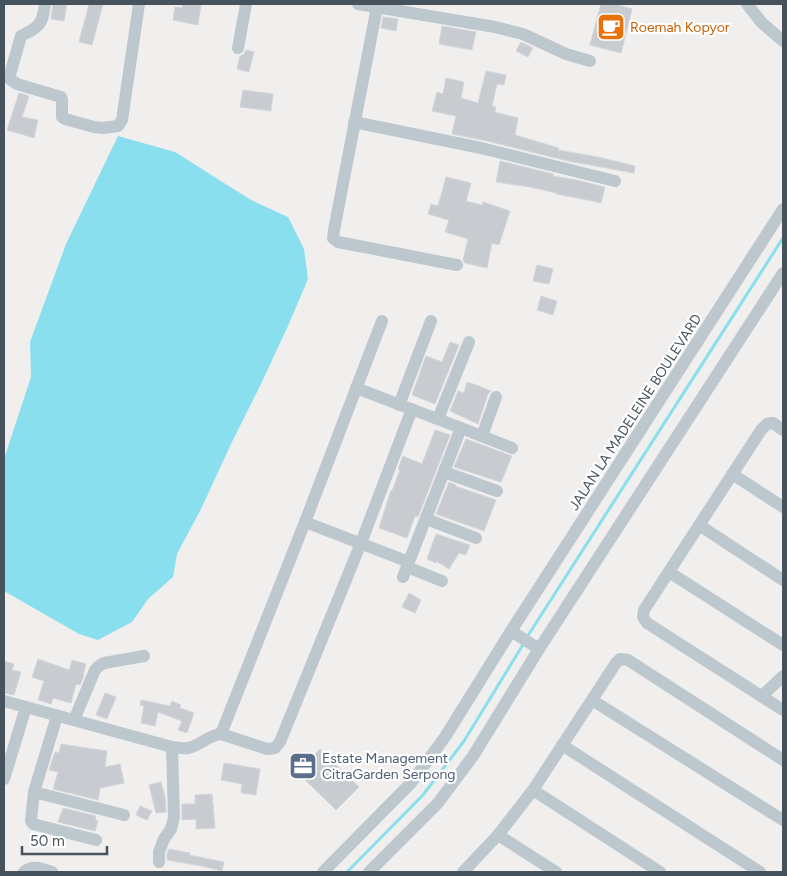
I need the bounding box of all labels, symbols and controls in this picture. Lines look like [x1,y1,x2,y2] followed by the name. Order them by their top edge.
[596,12,626,42] cafe icon: Roemah Kopyor
[630,19,730,36] place label: Roemah Kopyor
[565,311,705,514] street label: JALAN LA MADELEINE BOULEVARD
[322,750,456,783] place label: Estate Management CitraGarden Serpong
[288,751,318,781] office icon: Estate Management CitraGarden Serpong
[22,824,108,856] scale bar
[30,832,65,850] text: 50 m

